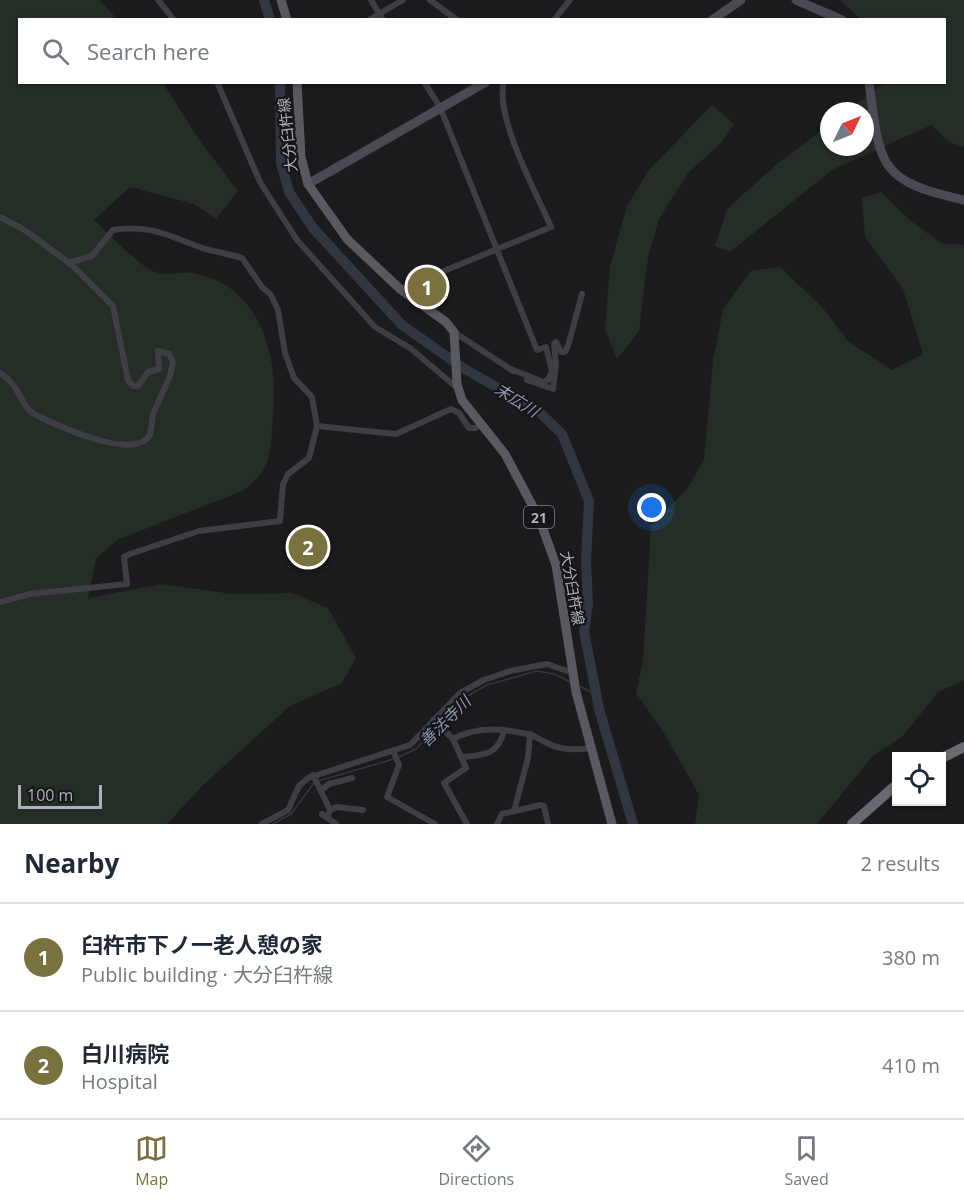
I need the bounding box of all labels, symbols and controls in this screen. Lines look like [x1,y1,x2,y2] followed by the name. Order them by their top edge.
[18,18,946,84] search box
[39,35,72,68] icon: search
[87,36,210,66] text: Search here
[273,97,301,173] street label: 大分臼杵線
[820,102,874,156] north arrow
[408,264,446,310] pin: 1
[491,378,545,423] water label: 末広川
[637,493,666,522] your location
[524,506,554,528] road number: 21
[288,524,328,570] pin: 2
[557,549,589,627] street label: 大分臼杵線
[415,689,477,751] water label: 善法寺川
[892,752,946,806] map controls
[892,752,946,806] button: locate
[18,782,102,810] scale bar
[27,784,73,806] text: 100 m
[24,845,119,881] text: Nearby
[860,850,940,877] text: 2 results
[81,929,323,959] text: 臼杵市下ノ一老人憩の家
[38,944,49,971] text: 1
[882,944,940,971] text: 380 m
[81,961,333,988] text: Public building · 大分臼杵線
[81,1038,169,1068] text: 白川病院
[38,1052,49,1079] text: 2
[882,1052,940,1079] text: 410 m
[81,1068,158,1095] text: Hospital
[135,1132,168,1190] tab: Map
[439,1132,514,1190] tab: Directions
[784,1132,829,1190] tab: Saved

